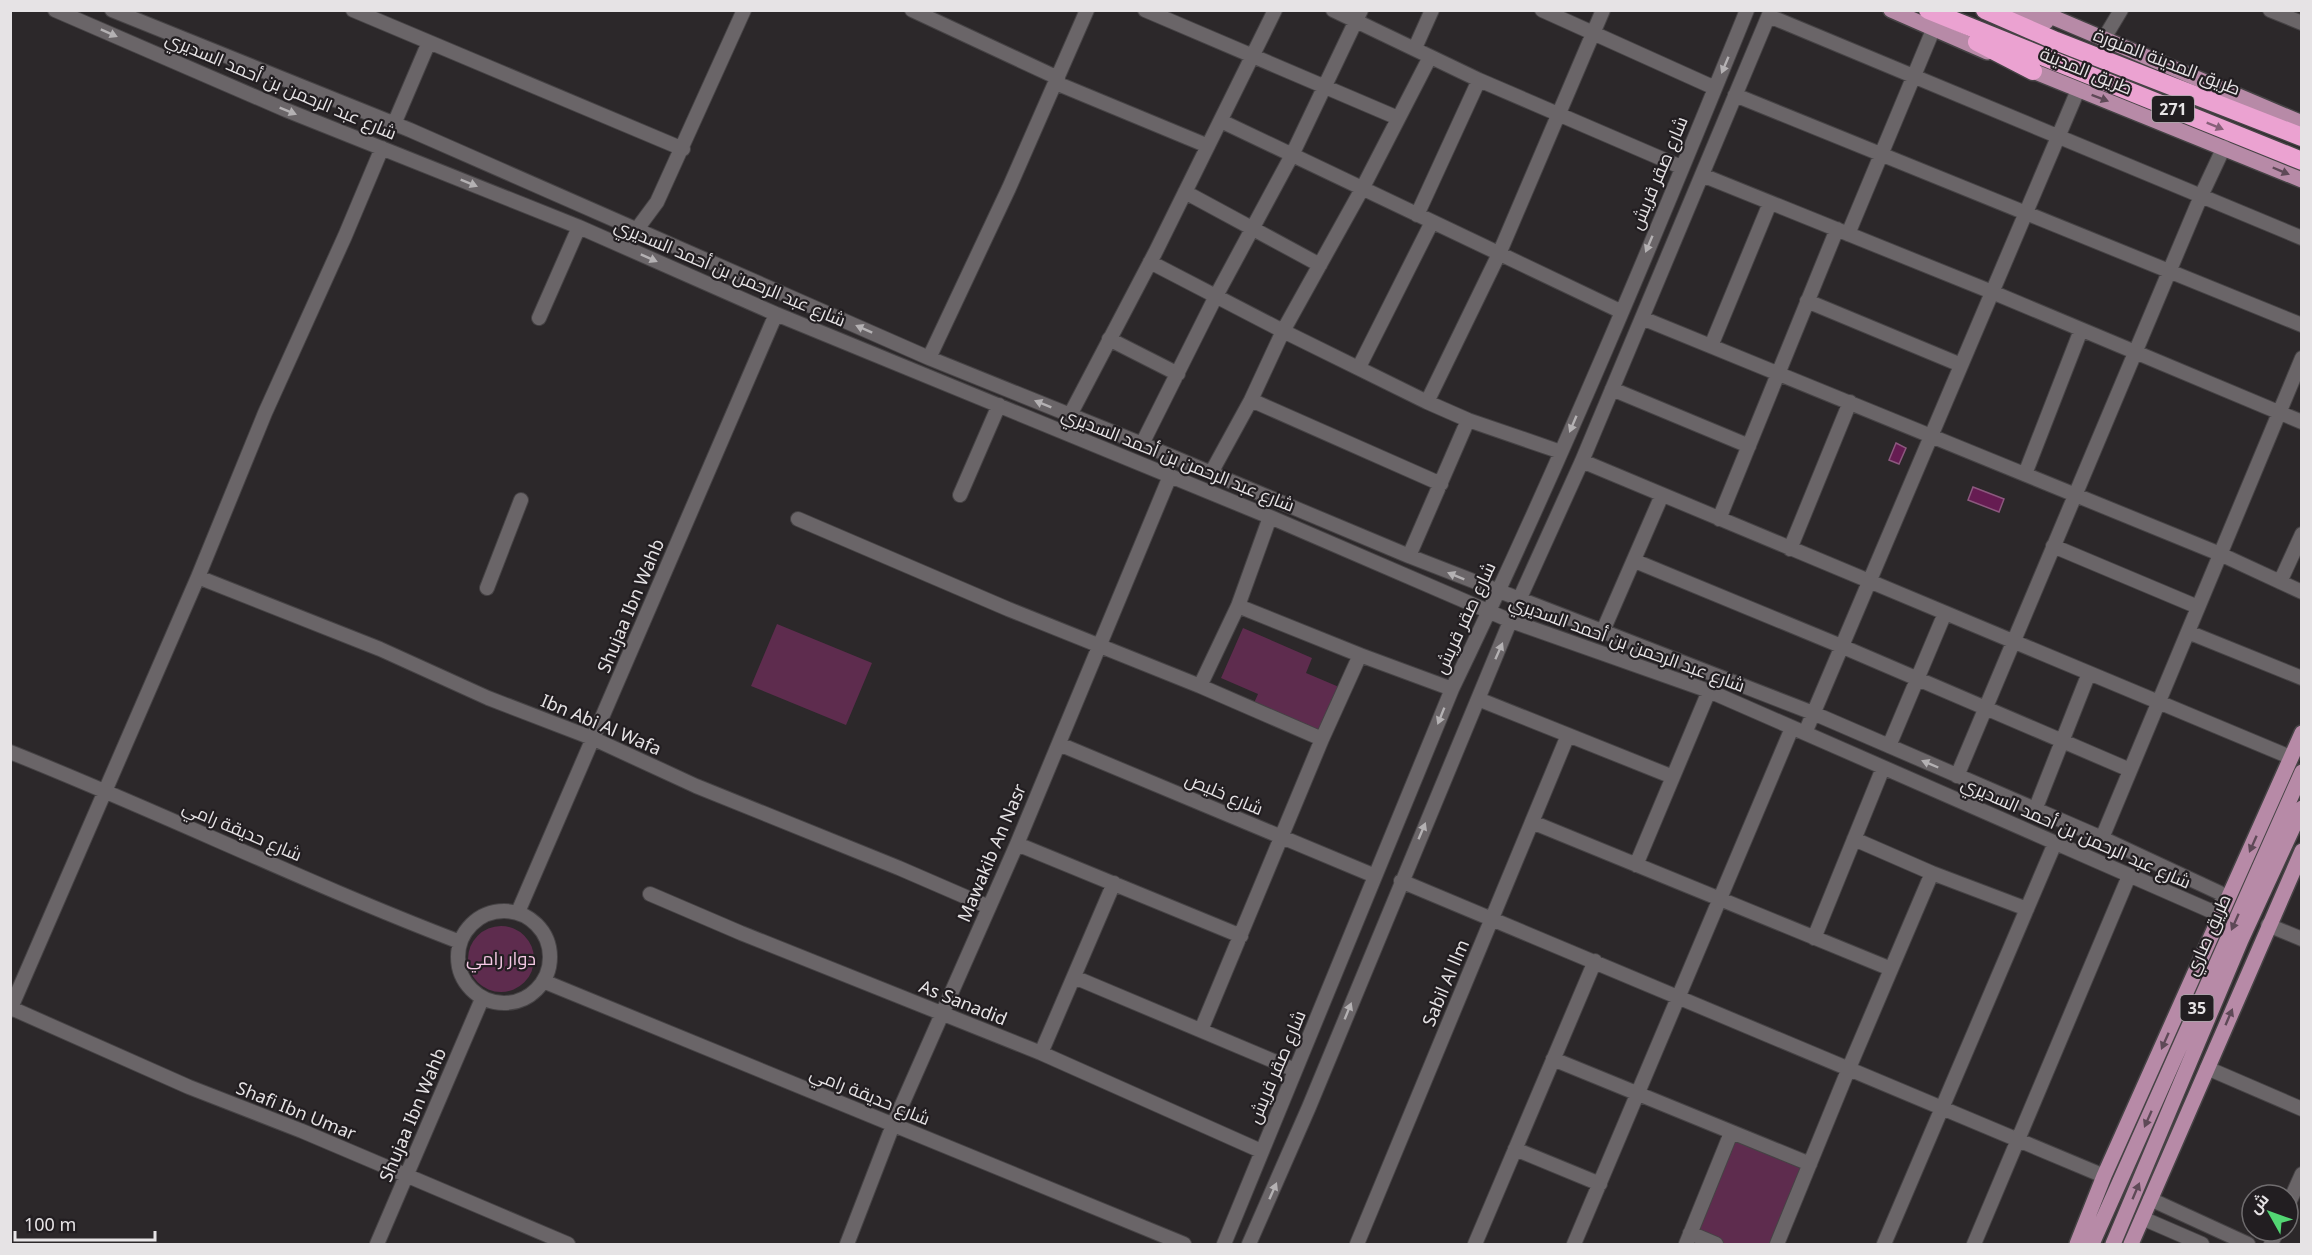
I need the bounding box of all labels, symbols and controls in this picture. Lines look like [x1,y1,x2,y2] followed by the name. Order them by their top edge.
[2090,22,2244,101] street label: طريق المدينة المنورة
[161,25,401,148] street label: شارع عبد الرحمن بن أحمد السديري
[100,28,118,38] one-way arrow
[2036,41,2136,100] street label: طريق المدينة
[1720,56,1730,74] one-way arrow
[2091,94,2109,104] one-way arrow
[2152,96,2194,122] road number: 271
[279,107,297,116] one-way arrow
[1623,112,1694,233] street label: شارع صقر قريش
[2206,122,2224,131] one-way arrow
[2272,166,2290,176] one-way arrow
[460,179,478,188] one-way arrow
[610,212,850,335] street label: شارع عبد الرحمن بن أحمد السديري
[1644,236,1654,254] one-way arrow
[640,253,658,263] one-way arrow
[855,324,872,333] one-way arrow
[1034,399,1052,409] one-way arrow
[1057,401,1298,520] street label: شارع عبد الرحمن بن أحمد السديري
[1568,415,1577,433] one-way arrow
[591,535,669,676] street label: Shujaa Ibn Wahb
[1428,558,1501,678] street label: شارع صقر قريش
[1447,571,1465,580] one-way arrow
[1505,589,1748,700] street label: شارع عبد الرحمن بن أحمد السديري
[1494,643,1503,660] one-way arrow
[538,688,665,760] street label: Ibn Abi Al Wafa
[1436,708,1446,726] one-way arrow
[1921,759,1939,768] one-way arrow
[1181,766,1267,821] street label: شارع خليص
[1957,770,2195,896] street label: شارع عبد الرحمن بن أحمد السديري
[951,779,1031,925] street label: Mawakib An Nasr
[178,794,306,869] street label: شارع حديقة رامي
[1418,822,1427,840] one-way arrow
[2247,835,2257,853] one-way arrow
[2178,890,2238,980] street label: طريق صاري
[2231,913,2240,930] one-way arrow
[1416,936,1474,1030] street label: Sabil Al llm
[466,946,536,973] park label: دوار رامي
[916,974,1011,1031] street label: As Sanadid
[2180,995,2214,1021] road number: 35
[1343,1002,1353,1020] one-way arrow
[1241,1006,1312,1127] street label: شارع صقر قريش
[2225,1008,2234,1026] one-way arrow
[2160,1033,2169,1050] one-way arrow
[373,1044,451,1185] street label: Shujaa Ibn Wahb
[806,1060,934,1133] street label: شارع حديقة رامي
[233,1075,360,1145] street label: Shafi Ibn Umar
[2143,1111,2153,1129] one-way arrow
[1268,1182,1278,1200] one-way arrow
[2131,1182,2140,1199] one-way arrow
[2240,1183,2300,1243] north arrow
[2243,1188,2274,1218] text: ش
[15,1204,154,1242] scale bar
[24,1212,76,1236] text: 100 m

